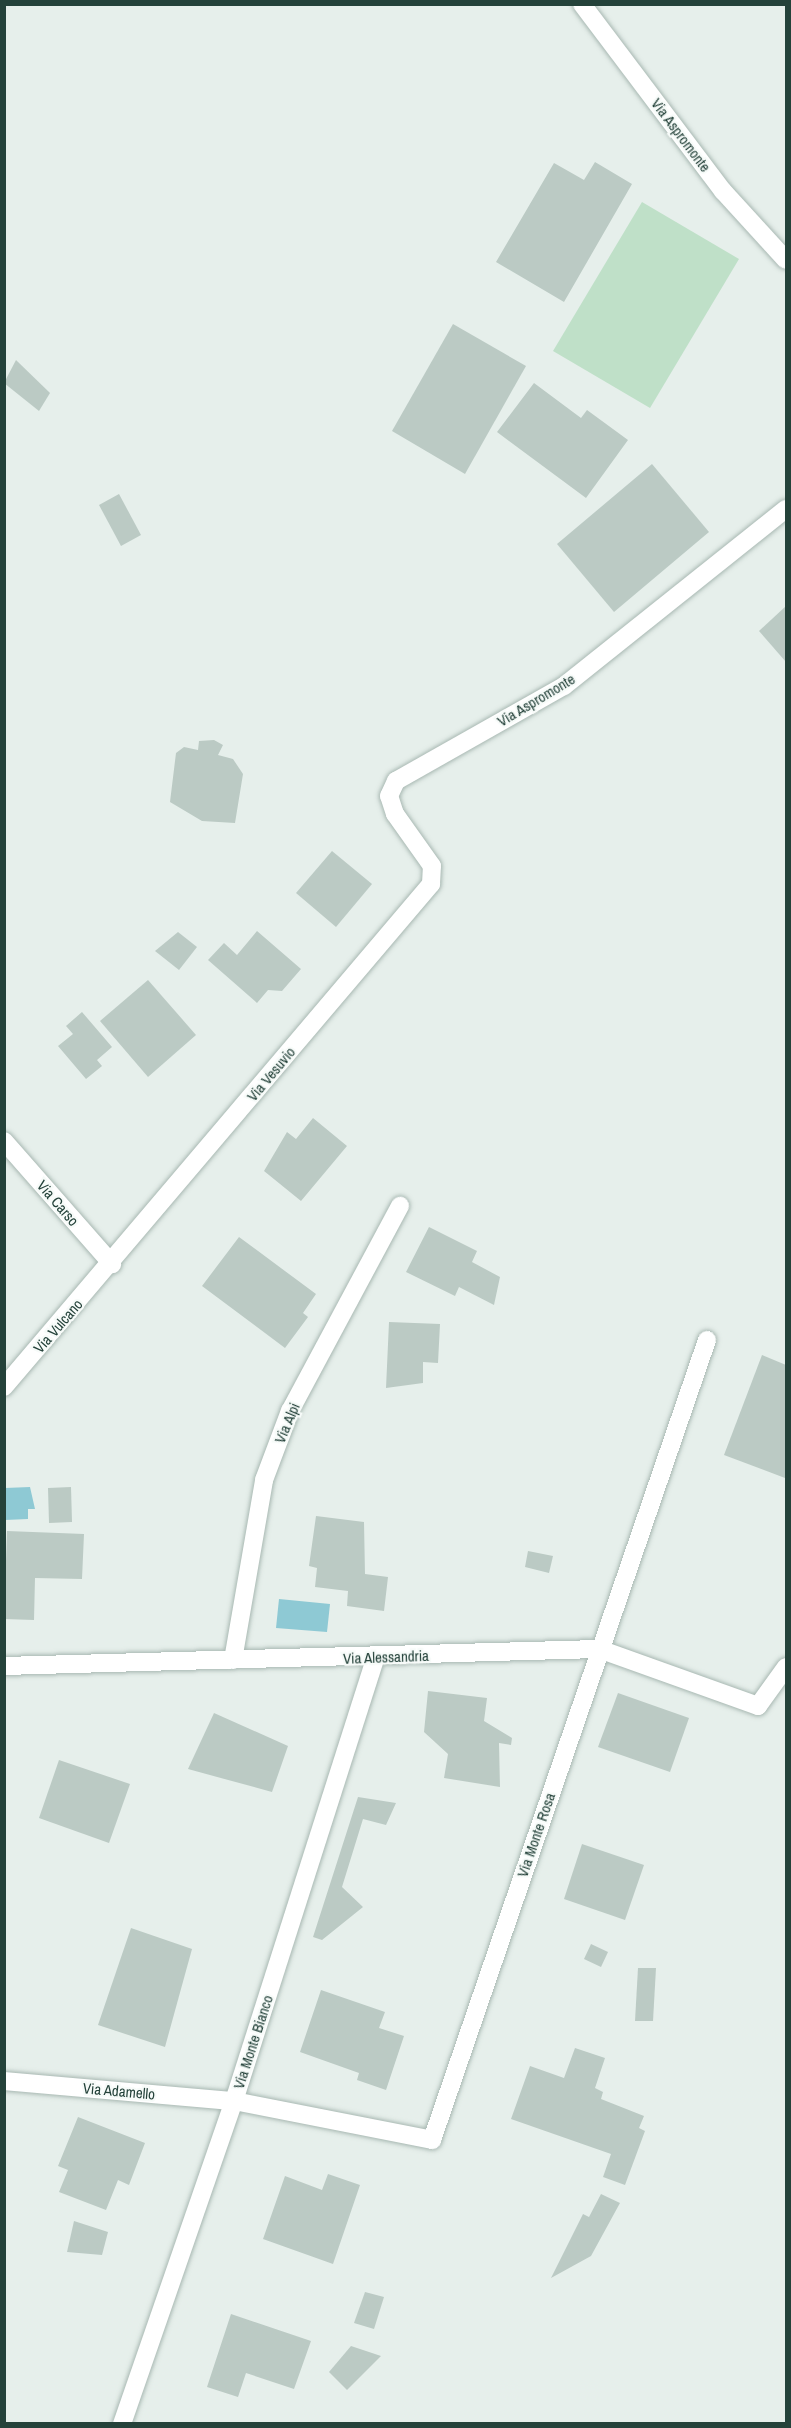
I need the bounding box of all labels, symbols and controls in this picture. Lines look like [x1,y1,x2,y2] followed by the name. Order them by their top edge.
[647,94,715,176] street label: Via Aspromonte
[494,670,578,730] street label: Via Aspromonte
[243,1043,299,1105] street label: Via Vesuvio
[33,1177,83,1229] street label: Via Carso
[30,1295,86,1357] street label: Via Vulcano
[270,1400,304,1446] street label: Via Alpi
[342,1646,430,1668] street label: Via Alessandria
[513,1790,559,1880] street label: Via Monte Rosa
[229,1993,277,2091] street label: Via Monte Bianco
[82,2079,156,2103] street label: Via Adamello

